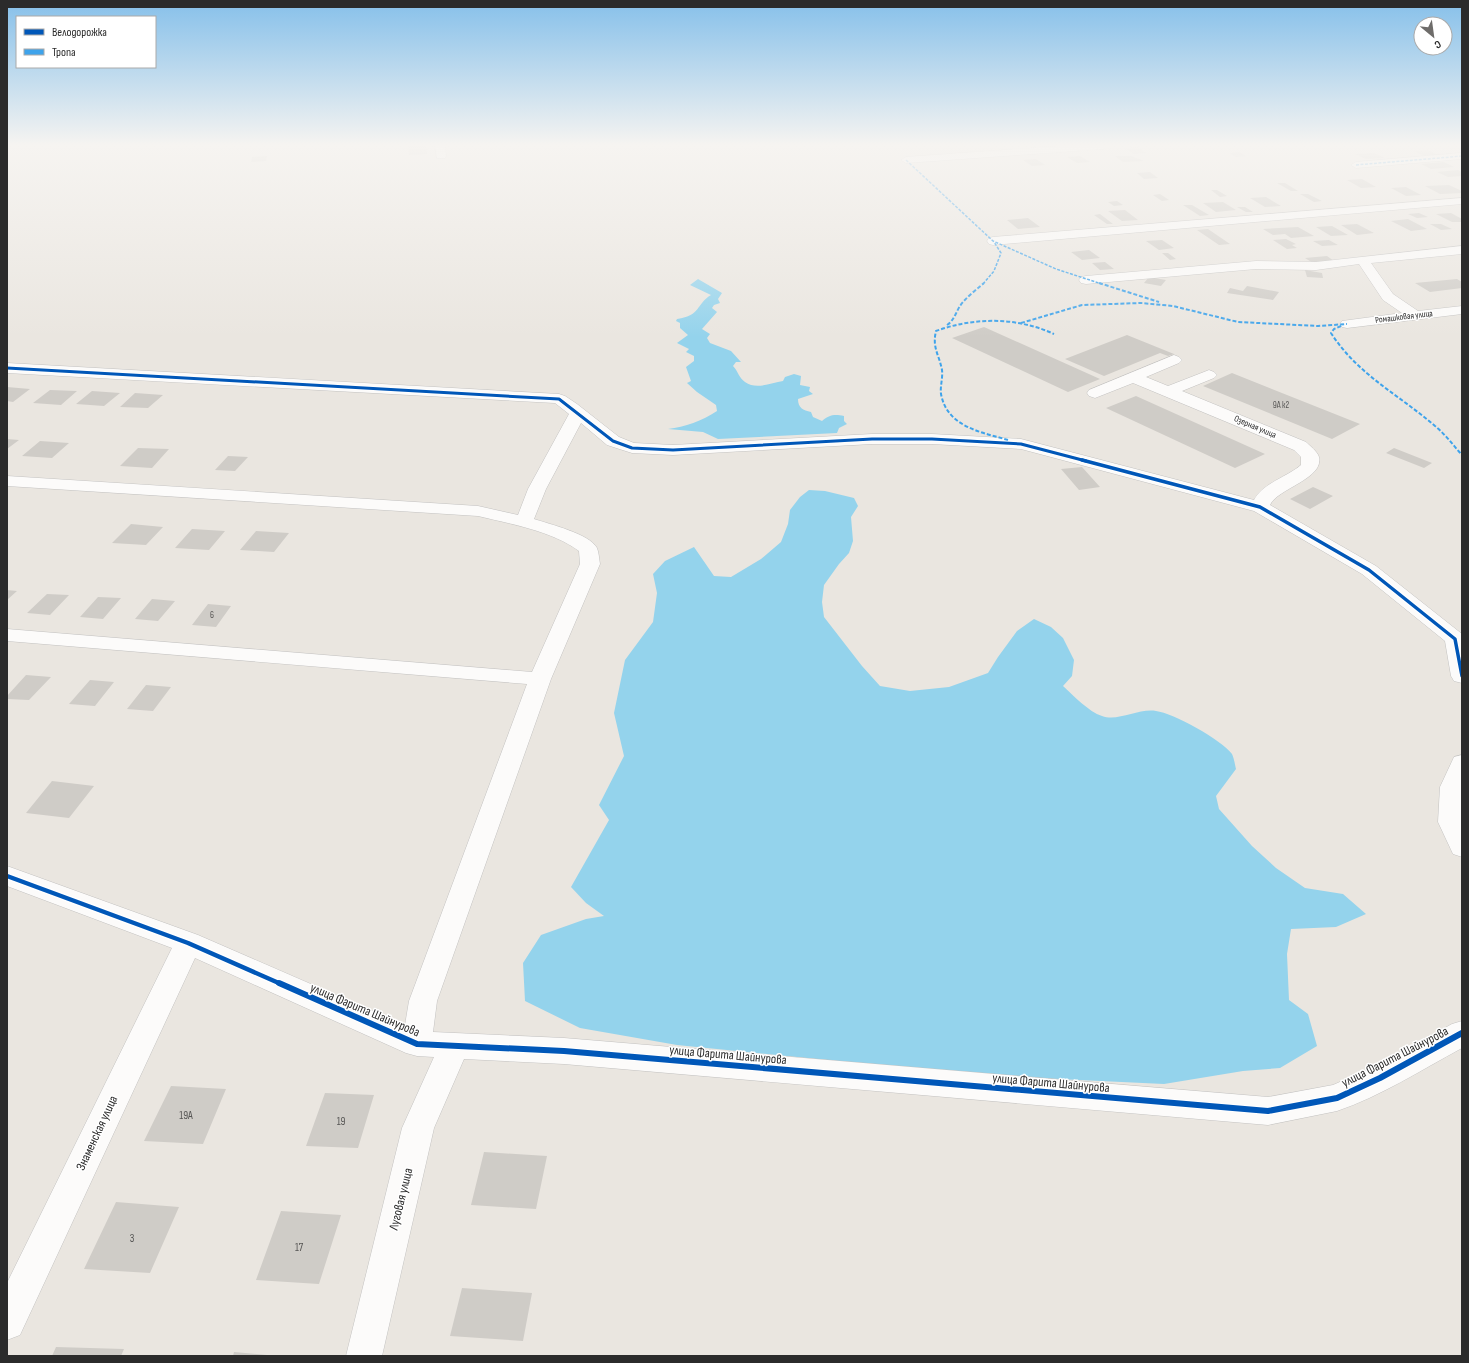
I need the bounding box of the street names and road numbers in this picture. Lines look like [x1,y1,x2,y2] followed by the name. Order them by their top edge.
[1375,308,1433,326] street label: Ромашковая улица
[1232,413,1278,441] street label: Озерная улица
[308,980,422,1040] street label: улица Фарита Шайнурова
[1339,1023,1451,1091] street label: улица Фарита Шайнурова
[669,1042,787,1068] street label: улица Фарита Шайнурова
[992,1070,1110,1096] street label: улица Фарита Шайнурова
[73,1093,121,1173] street label: Знаменская улица
[385,1166,416,1233] street label: Луговая улица

